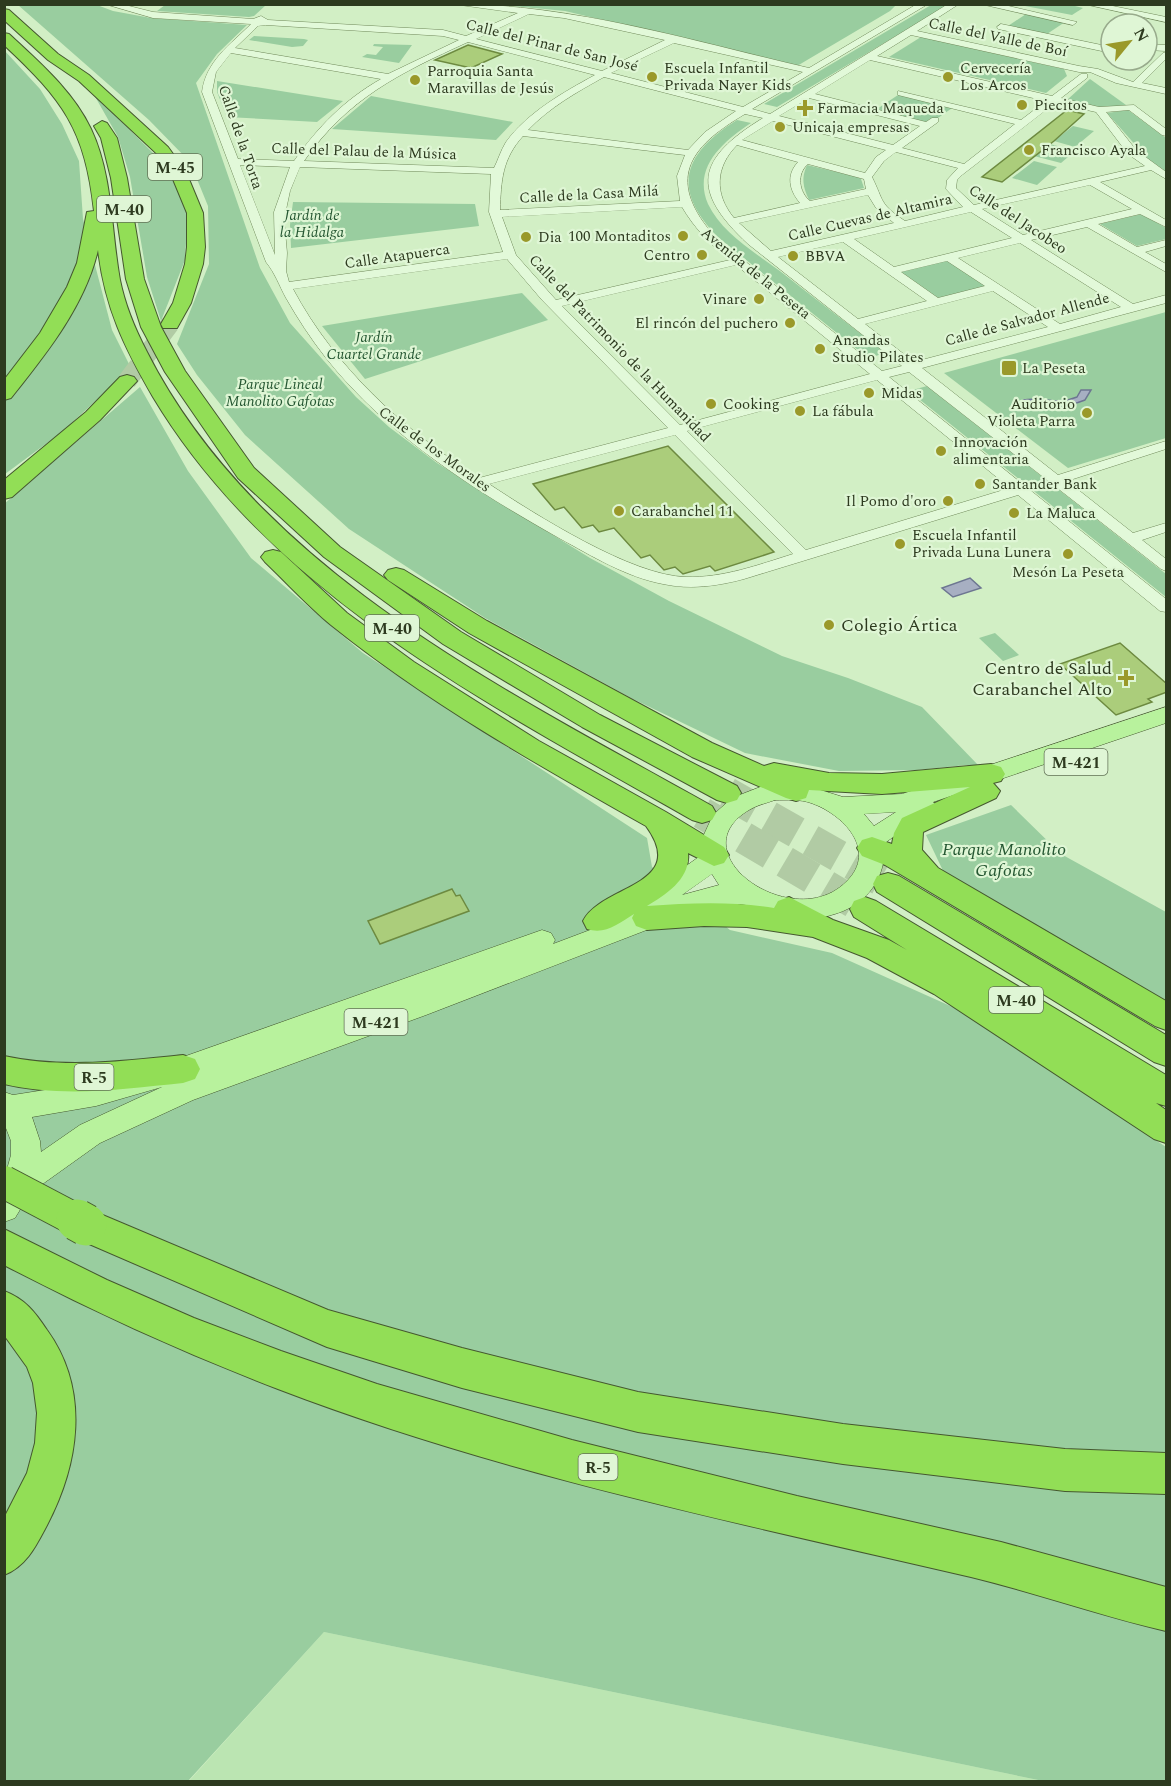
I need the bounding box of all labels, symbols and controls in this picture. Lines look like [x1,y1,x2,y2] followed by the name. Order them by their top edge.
[926,12,1071,64] street label: Calle del Valle de Boí
[1099,12,1159,72] north arrow
[463,13,640,78] street label: Calle del Pinar de San José
[1127,23,1155,47] text: N
[664,57,792,97] place label: Escuela Infantil Privada Nayer Kids
[960,57,1032,97] place label: Cervecería Los Arcos
[427,60,554,100] place label: Parroquia Santa Maravillas de Jesús
[645,70,659,84] marker: Escuela Infantil Privada Nayer Kids
[941,70,955,84] marker: Cervecería Los Arcos
[408,73,422,87] marker: Parroquia Santa Maravillas de Jesús
[212,82,269,193] street label: Calle de la Torta
[1034,94,1087,117] place label: Piecitos
[817,97,944,120] place label: Farmacia Maqueda
[1015,98,1029,112] marker: Piecitos
[798,101,812,115] marker: Farmacia Maqueda
[792,116,910,139] place label: Unicaja empresas
[773,120,787,134] marker: Unicaja empresas
[271,137,458,166] street label: Calle del Palau de la Música
[1041,139,1147,162] place label: Francisco Ayala
[1022,143,1036,157] marker: Francisco Ayala
[148,154,202,180] road number: M-45
[519,179,660,210] street label: Calle de la Casa Milá
[964,179,1072,260] street label: Calle del Jacobeo
[786,187,955,248] street label: Calle Cuevas de Altamira
[97,196,151,222] road number: M-40
[280,204,345,244] park label: Jardín de la Hidalga
[696,222,816,325] street label: Avenida de la Peseta
[568,225,671,248] place label: 100 Montaditos
[538,226,562,249] place label: Dia
[676,229,690,243] marker: 100 Montaditos
[519,230,533,244] marker: Dia
[343,238,452,275] street label: Calle Atapuerca
[644,244,690,267] place label: Centro
[805,245,845,268] place label: BBVA
[695,248,709,262] marker: Centro
[523,249,716,448] street label: Calle del Patrimonio de la Humanidad
[786,249,800,263] marker: BBVA
[942,286,1112,353] street label: Calle de Salvador Allende
[702,288,747,311] place label: Vinare
[752,292,766,306] marker: Vinare
[635,312,778,335] place label: El rincón del puchero
[783,316,797,330] marker: El rincón del puchero
[326,326,422,366] park label: Jardín Cuartel Grande
[832,329,924,369] place label: Anandas Studio Pilates
[813,342,827,356] marker: Anandas Studio Pilates
[1022,357,1086,380] place label: La Peseta
[1000,359,1018,377] marker: La Peseta
[226,373,335,413] park label: Parque Lineal Manolito Gafotas
[881,382,922,405] place label: Midas
[862,386,876,400] marker: Midas
[723,393,780,416] place label: Cooking
[987,393,1076,433] place label: Auditorio Violeta Parra
[704,397,718,411] marker: Cooking
[812,400,874,423] place label: La fábula
[374,401,496,498] street label: Calle de los Morales
[793,404,807,418] marker: La fábula
[1080,406,1094,420] marker: Auditorio Violeta Parra
[953,431,1030,471] place label: Innovación alimentaria
[934,444,948,458] marker: Innovación alimentaria
[992,473,1097,496] place label: Santander Bank
[973,477,987,491] marker: Santander Bank
[846,490,936,513] place label: Il Pomo d'oro
[941,494,955,508] marker: Il Pomo d'oro
[631,500,733,523] place label: Carabanchel 11
[1026,502,1096,525] place label: La Maluca
[612,504,626,518] marker: Carabanchel 11
[1007,506,1021,520] marker: La Maluca
[912,524,1052,564] place label: Escuela Infantil Privada Luna Lunera
[893,537,907,551] marker: Escuela Infantil Privada Luna Lunera
[1061,547,1075,561] marker: Mesón La Peseta
[1012,561,1125,584] place label: Mesón La Peseta
[841,612,958,639] place label: Colegio Ártica
[365,615,419,641] road number: M-40
[822,618,836,632] marker: Colegio Ártica
[972,655,1112,703] place label: Centro de Salud Carabanchel Alto
[1117,669,1135,687] marker: Centro de Salud Carabanchel Alto
[1044,749,1108,775] road number: M-421
[942,836,1066,884] park label: Parque Manolito Gafotas
[989,987,1043,1013] road number: M-40
[344,1009,407,1035] road number: M-421
[74,1064,113,1090] road number: R-5
[578,1454,618,1480] road number: R-5

